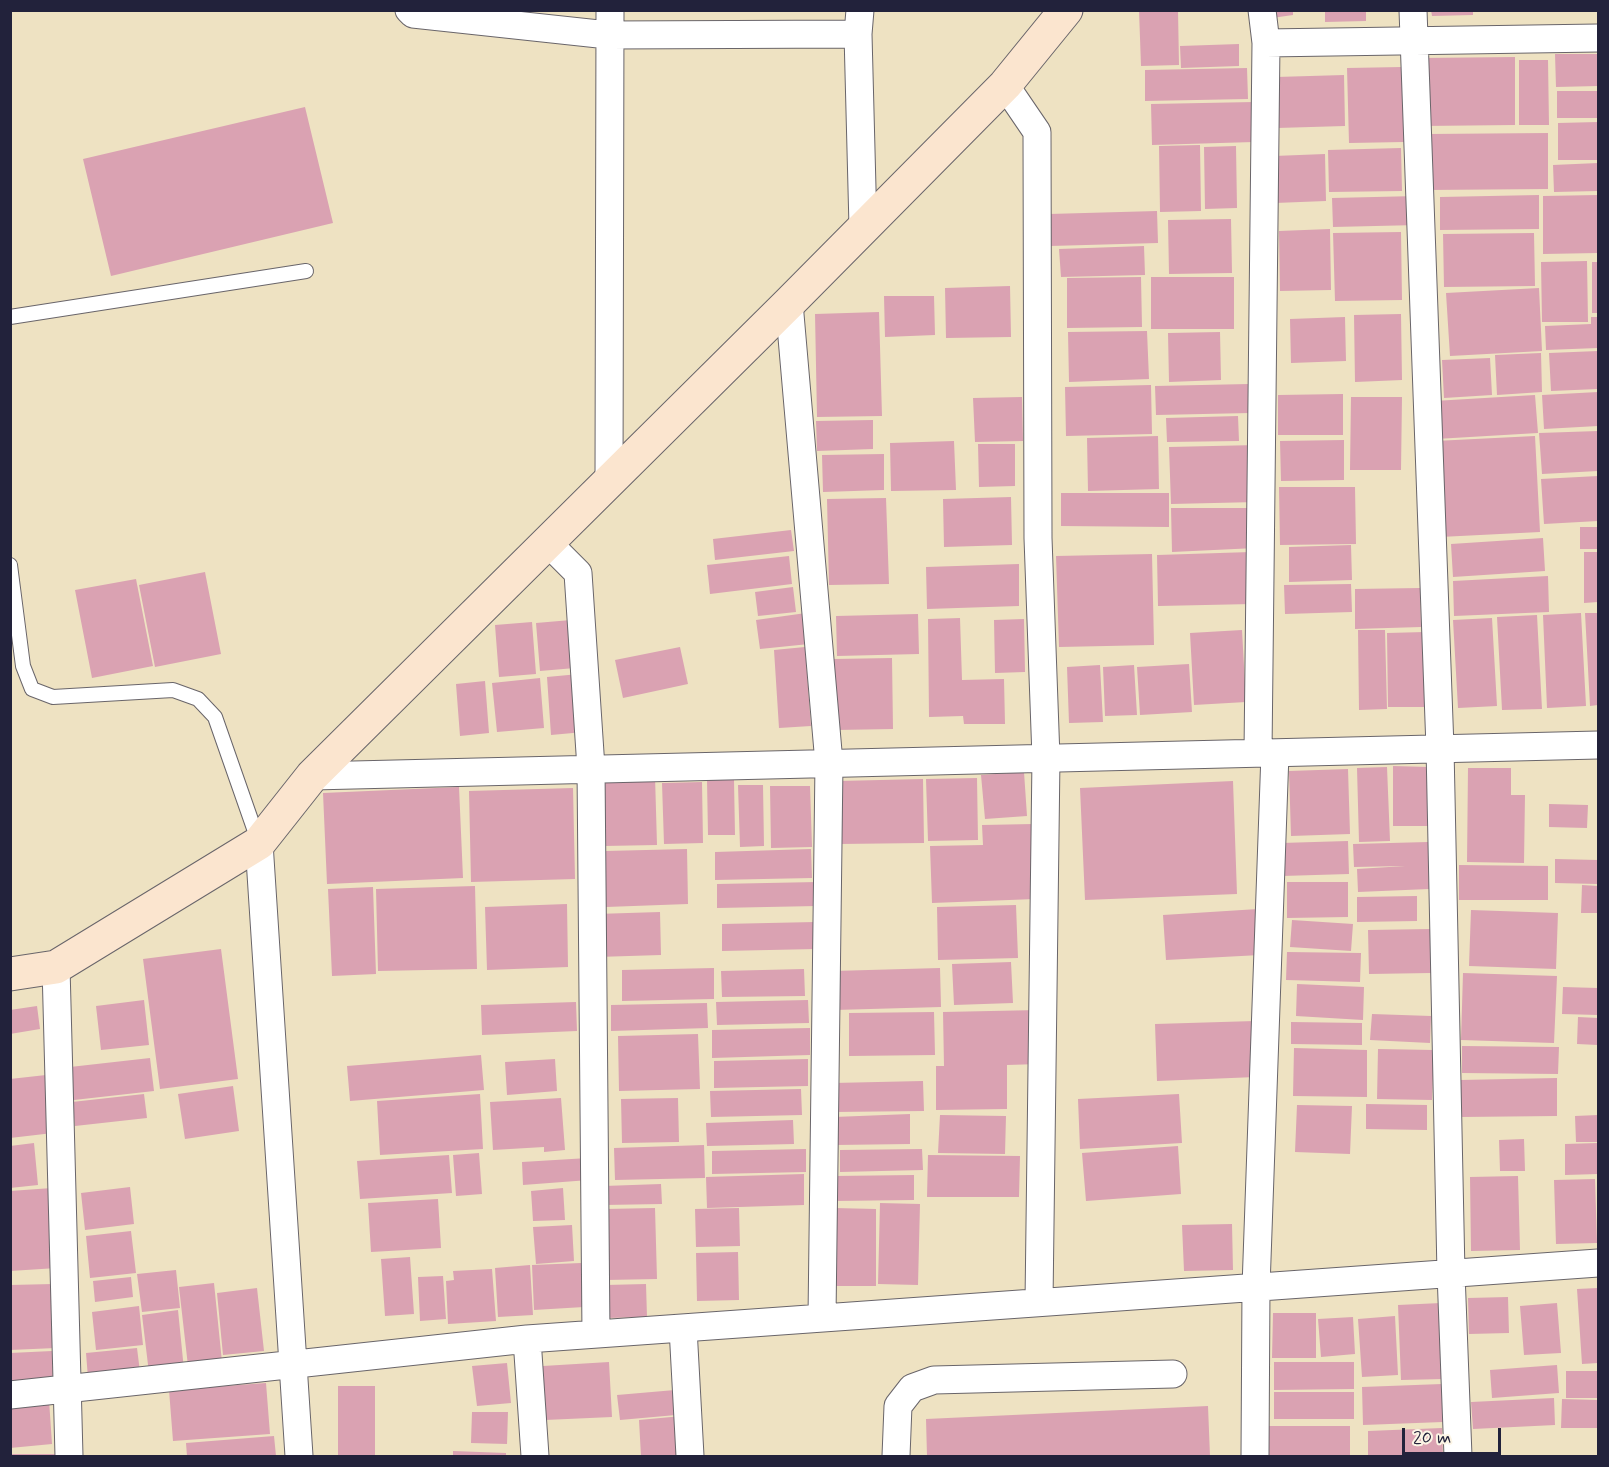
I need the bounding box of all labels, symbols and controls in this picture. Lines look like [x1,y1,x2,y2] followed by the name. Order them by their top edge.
[1405,1416,1504,1454] scale bar
[1413,1426,1451,1450] text: 20 m

